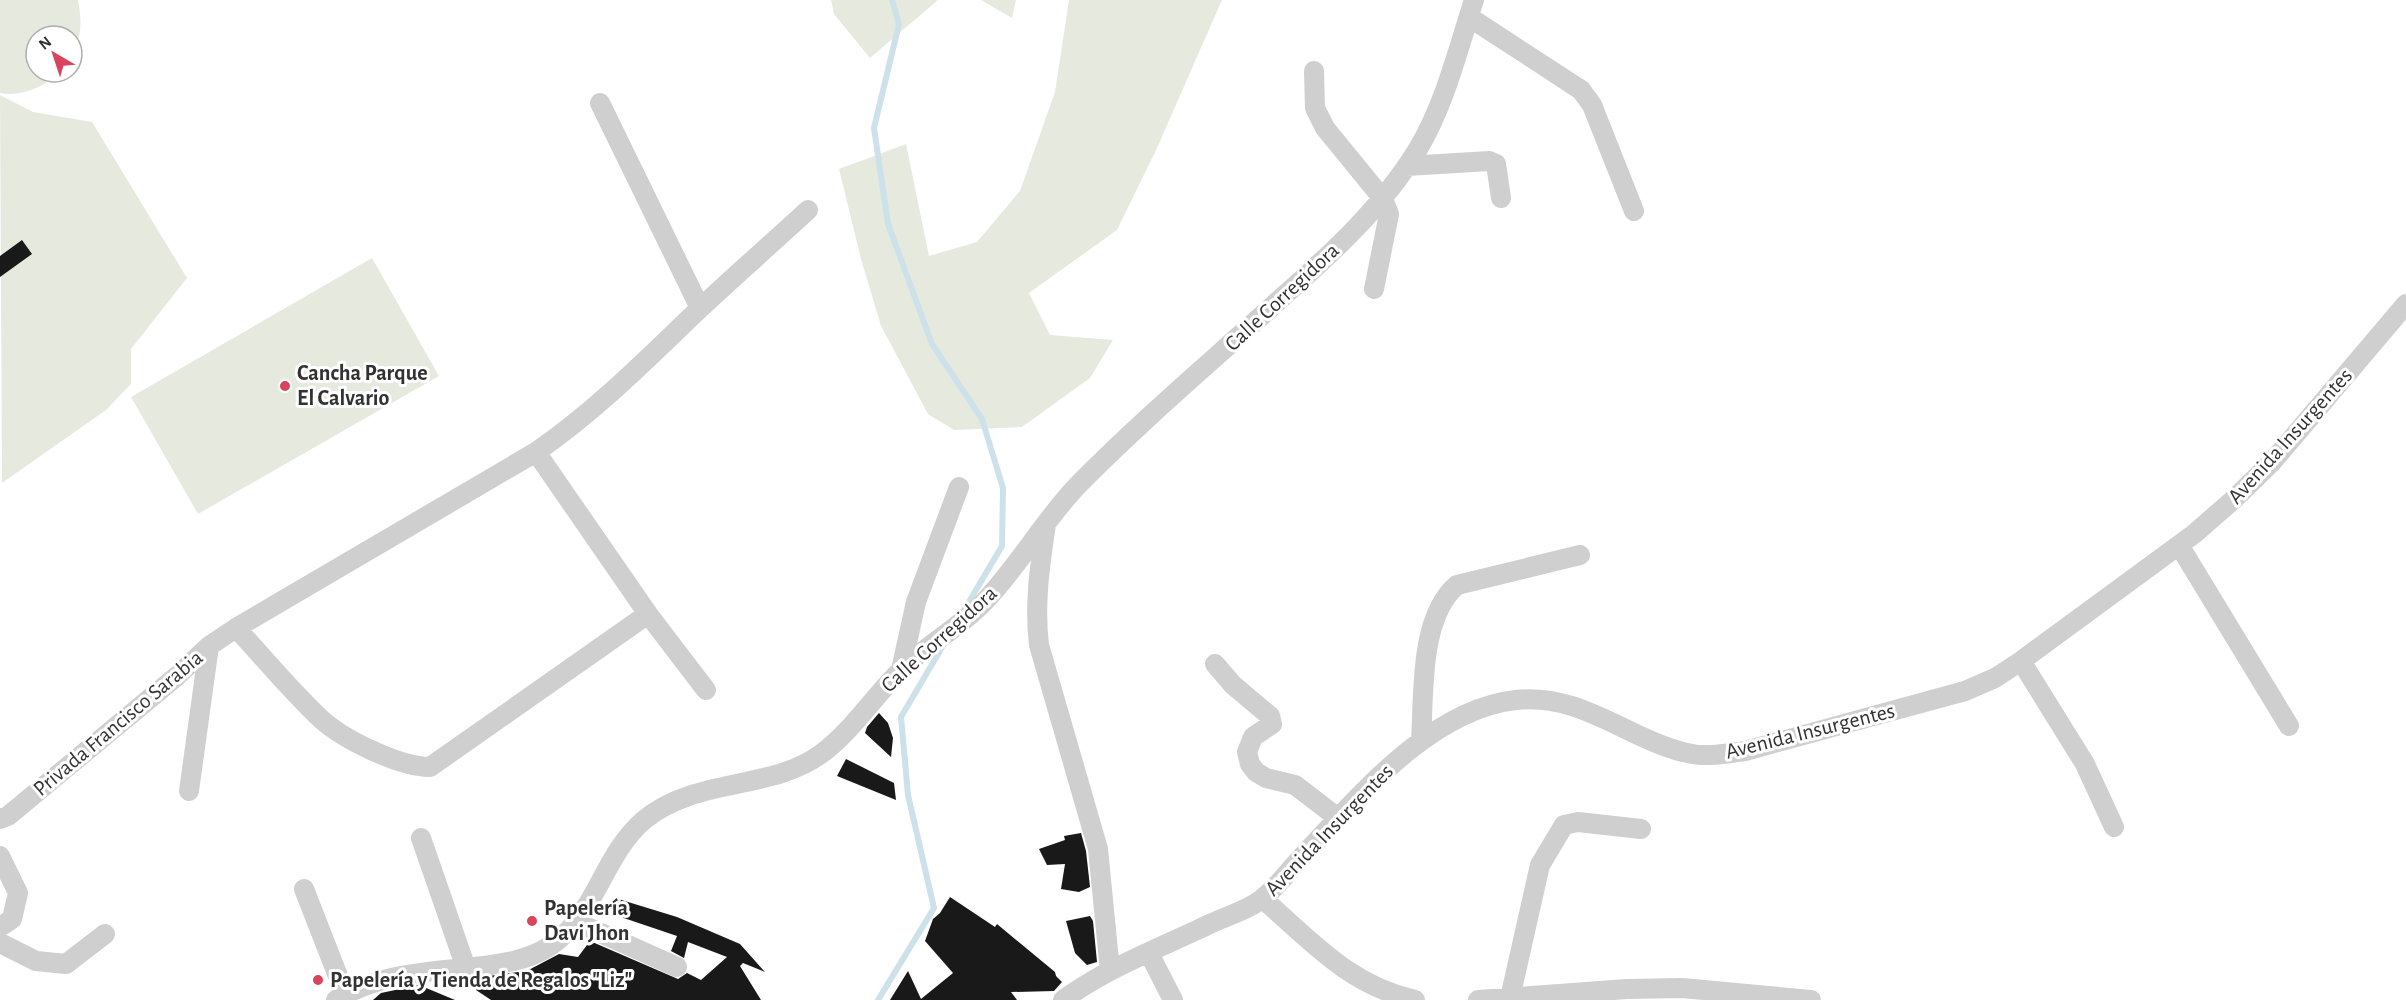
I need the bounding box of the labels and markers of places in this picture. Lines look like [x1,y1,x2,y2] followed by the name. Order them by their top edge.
[297,362,428,409] place label: Cancha Parque El Calvario
[278,379,292,393] marker: Cancha Parque El Calvario
[544,897,629,944] place label: Papelería Davi Jhon
[525,914,539,928] marker: Papelería Davi Jhon
[330,969,632,992] place label: Papelería y Tienda de Regalos "Liz"
[311,973,325,987] marker: Papelería y Tienda de Regalos "Liz"

